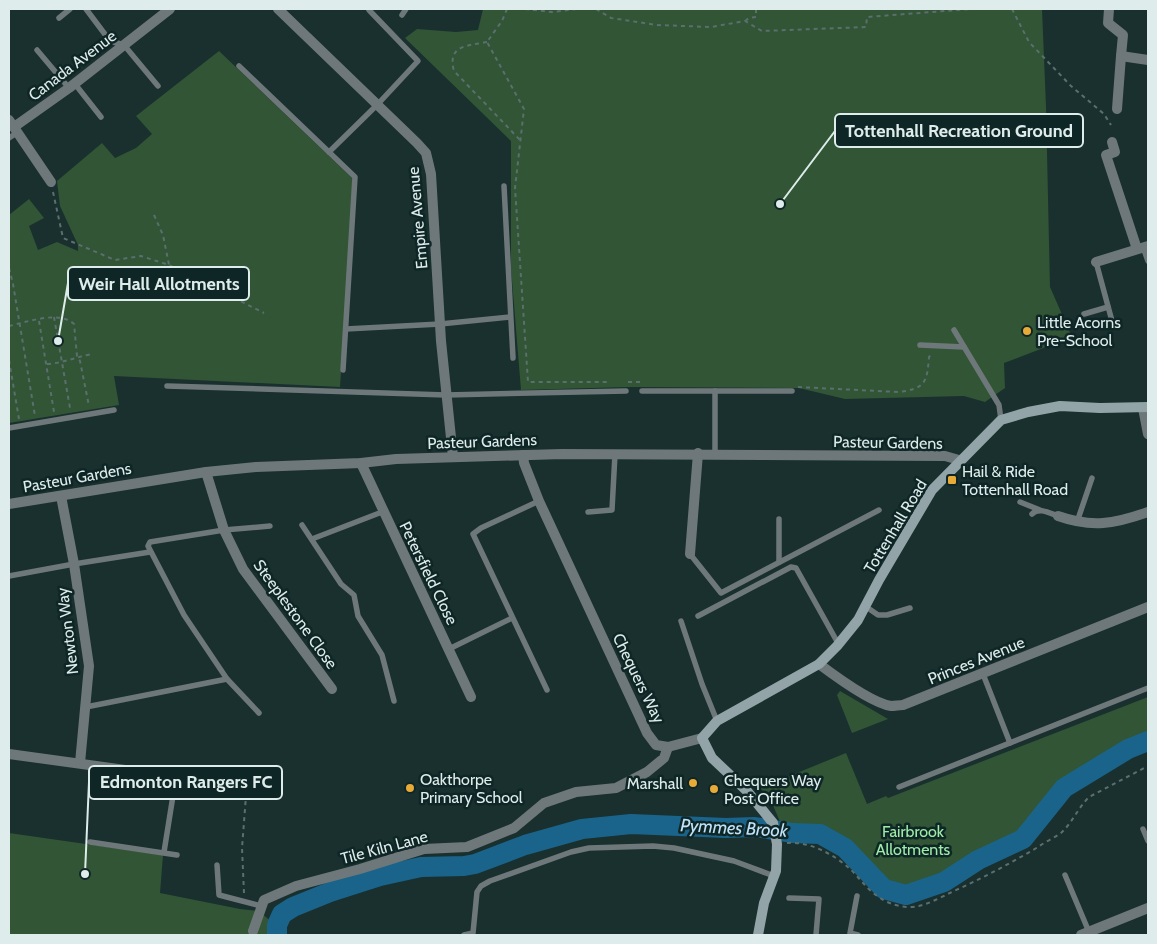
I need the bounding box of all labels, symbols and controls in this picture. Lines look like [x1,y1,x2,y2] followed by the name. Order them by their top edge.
[25,26,120,105] street label: Canada Avenue
[835,114,1083,147] callout: Tottenhall Recreation Ground
[845,120,1073,142] text: Tottenhall Recreation Ground
[404,166,431,270] street label: Empire Avenue
[68,267,249,300] callout: Weir Hall Allotments
[78,273,240,295] text: Weir Hall Allotments
[1037,313,1121,350] place label: Little Acorns Pre-School
[1021,325,1033,337] marker: Little Acorns Pre-School
[427,430,538,453] street label: Pasteur Gardens
[833,432,943,453] street label: Pasteur Gardens
[21,459,133,496] street label: Pasteur Gardens
[962,462,1068,499] place label: Hail & Ride Tottenhall Road
[946,474,958,486] marker: Hail & Ride Tottenhall Road
[860,476,931,577] street label: Tottenhall Road
[395,518,462,628] street label: Petersfield Close
[250,556,342,673] street label: Steeplestone Close
[53,586,82,675] street label: Newton Way
[609,630,668,726] street label: Chequers Way
[925,632,1027,689] street label: Princes Avenue
[89,766,282,799] callout: Edmonton Rangers FC
[420,770,523,807] place label: Oakthorpe Primary School
[100,771,272,793] text: Edmonton Rangers FC
[724,771,821,808] place label: Chequers Way Post Office
[627,774,683,793] place label: Marshall
[687,777,699,789] marker: Marshall
[404,782,416,794] marker: Oakthorpe Primary School
[708,783,720,795] marker: Chequers Way Post Office
[680,814,789,842] water label: Pymmes Brook
[876,822,951,859] park label: Fairbrook Allotments
[339,827,430,868] street label: Tile Kiln Lane

